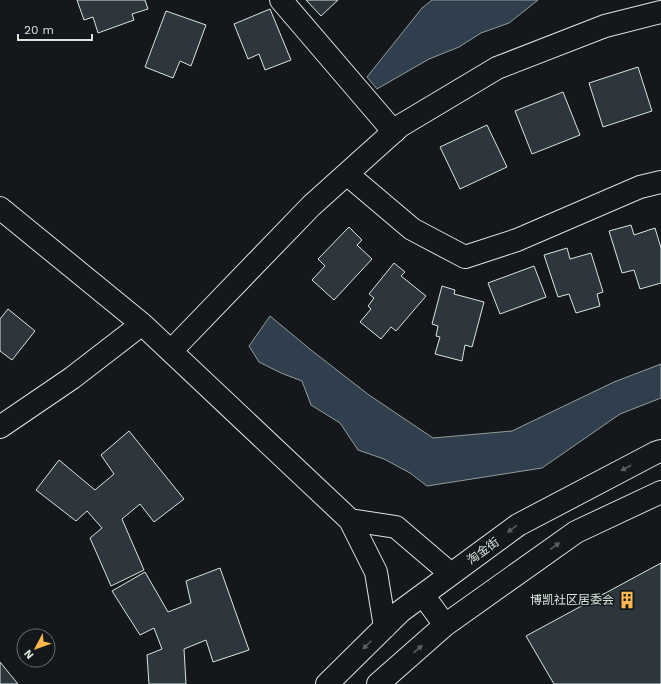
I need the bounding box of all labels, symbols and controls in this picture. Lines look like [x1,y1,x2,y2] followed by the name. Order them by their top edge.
[18,16,92,42] scale bar
[24,23,54,37] text: 20 m
[620,465,632,471] one-way arrow
[506,525,517,534] one-way arrow
[464,535,502,567] street label: 淘金街
[550,542,561,550] one-way arrow
[617,590,637,610] building icon: 博凯社区居委会
[530,593,614,607] place label: 博凯社区居委会
[16,628,56,668] north arrow
[362,640,372,650] one-way arrow
[413,645,422,654] one-way arrow
[21,647,36,662] text: N

